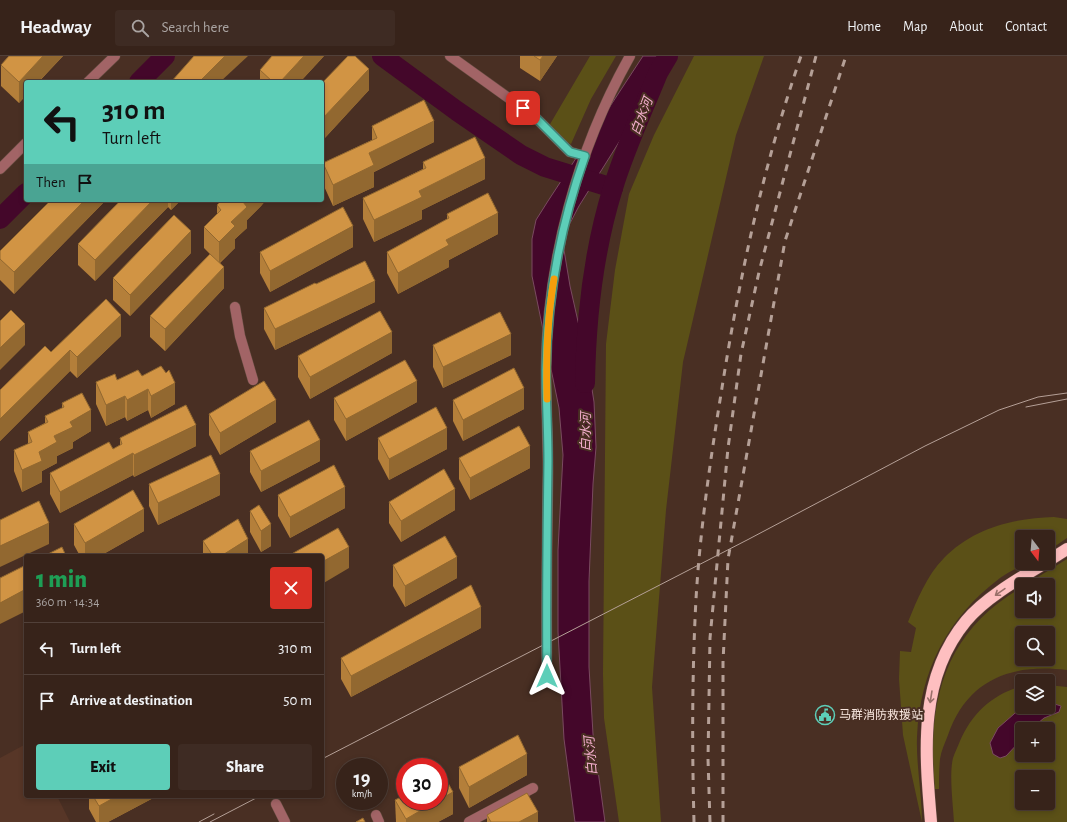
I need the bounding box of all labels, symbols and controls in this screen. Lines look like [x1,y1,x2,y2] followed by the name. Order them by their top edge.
[115,10,395,46] search box
[129,17,151,39] icon: search
[20,18,91,37] text: Headway
[161,20,229,35] text: Search here
[847,20,881,34] text: Home
[903,20,927,34] text: Map
[949,20,983,34] text: About
[1005,20,1047,34] text: Contact
[506,91,540,125] pin
[628,93,657,137] water label: 白水河
[36,96,88,148] icon: left
[102,97,166,125] text: 310 m
[512,97,534,119] icon: arrive
[102,130,161,148] text: Turn left
[74,172,96,194] icon: arrive
[36,175,66,190] text: Then
[579,409,593,452] water label: 白水河
[1015,530,1055,570] north arrow
[1015,530,1055,810] map controls
[270,567,312,609] button: close
[36,568,87,592] text: 1 min
[1015,578,1055,618] button: sound
[995,588,1006,596] one-way arrow
[36,596,99,609] text: 360 m · 14:34
[1015,626,1055,666] button: search
[36,638,58,660] icon: left
[70,641,121,656] text: Turn left
[278,641,312,656] text: 310 m
[526,655,568,697] position arrow
[1015,674,1055,714] button: layers
[36,690,58,712] icon: arrive
[927,691,935,704] one-way arrow
[70,693,193,708] text: Arrive at destination
[283,693,312,708] text: 50 m
[814,704,836,726] public building icon: 马群消防救援站
[839,708,923,721] place label: 马群消防救援站
[1015,722,1055,762] button: +
[582,733,600,776] water label: 白水河
[36,744,170,790] button: Exit
[178,744,312,790] button: Share
[396,758,448,810] speed limit sign: 30
[354,769,370,789] text: 19
[1015,770,1055,810] button: −
[352,789,372,799] text: km/h

